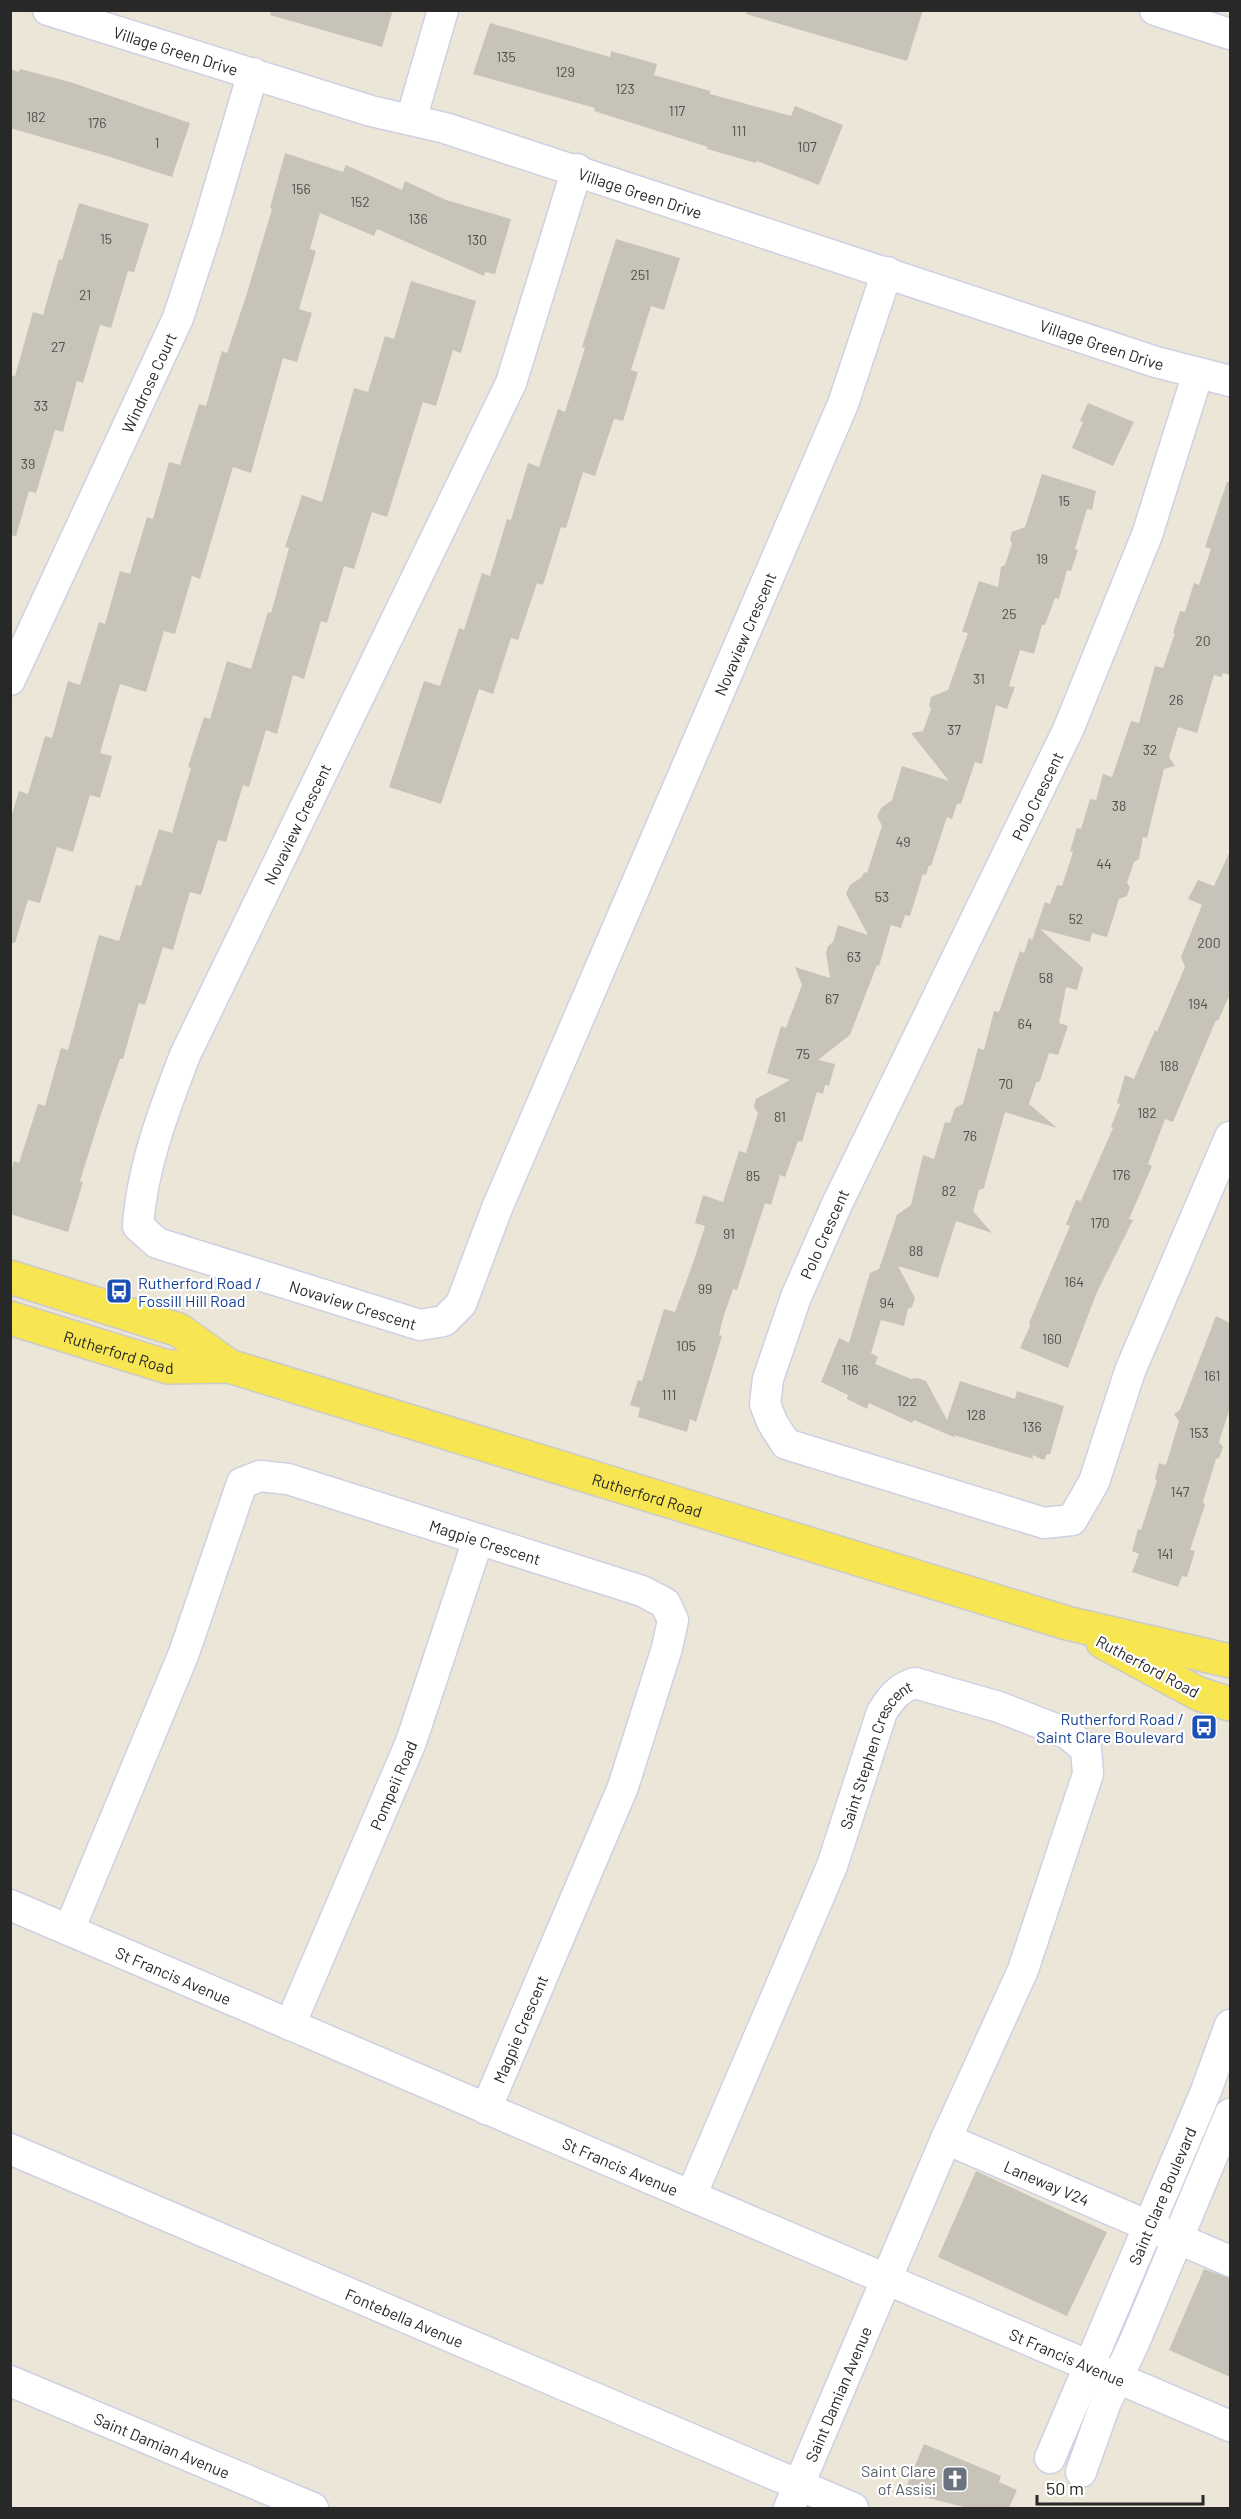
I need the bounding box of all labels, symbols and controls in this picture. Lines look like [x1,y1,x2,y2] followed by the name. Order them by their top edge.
[111,22,241,78] street label: Village Green Drive
[496,48,516,65] house number: 135
[555,63,575,80] house number: 129
[615,80,635,97] house number: 123
[669,102,686,119] house number: 117
[26,108,46,125] house number: 182
[88,114,106,131] house number: 176
[732,122,746,139] house number: 111
[155,134,159,151] house number: 1
[797,138,817,155] house number: 107
[576,163,705,222] street label: Village Green Drive
[291,180,311,197] house number: 156
[350,193,370,210] house number: 152
[408,210,428,227] house number: 136
[100,230,112,247] house number: 15
[467,231,487,248] house number: 130
[630,266,650,283] house number: 251
[79,286,91,303] house number: 21
[1038,315,1166,373] street label: Village Green Drive
[117,329,179,436] street label: Windrose Court
[51,338,65,355] house number: 27
[34,397,48,414] house number: 33
[21,455,35,472] house number: 39
[1058,492,1070,509] house number: 15
[1036,550,1048,567] house number: 19
[709,569,779,698] street label: Novaview Crescent
[1002,605,1016,622] house number: 25
[1195,632,1211,649] house number: 20
[973,670,985,687] house number: 31
[1169,691,1183,708] house number: 26
[947,721,961,738] house number: 37
[1143,741,1157,758] house number: 32
[1007,749,1067,843] street label: Polo Crescent
[259,760,335,888] street label: Novaview Crescent
[1112,797,1126,814] house number: 38
[895,833,911,850] house number: 49
[1096,855,1112,872] house number: 44
[875,888,889,905] house number: 53
[1069,910,1083,927] house number: 52
[1197,934,1221,951] house number: 200
[847,948,861,965] house number: 63
[1039,969,1053,986] house number: 58
[825,990,839,1007] house number: 67
[1188,995,1208,1012] house number: 194
[1018,1015,1032,1032] house number: 64
[796,1045,810,1062] house number: 75
[1159,1057,1179,1074] house number: 188
[999,1075,1013,1092] house number: 70
[1137,1104,1157,1121] house number: 182
[774,1108,786,1125] house number: 81
[963,1127,977,1144] house number: 76
[1112,1166,1130,1183] house number: 176
[746,1167,760,1184] house number: 85
[942,1182,956,1199] house number: 82
[796,1186,852,1282] street label: Polo Crescent
[1090,1214,1110,1231] house number: 170
[723,1225,735,1242] house number: 91
[909,1242,923,1259] house number: 88
[138,1273,262,1310] place label: Rutherford Road / Fossill Hill Road
[1064,1273,1084,1290] house number: 164
[287,1275,419,1333] street label: Novaview Crescent
[104,1276,134,1306] bus stop icon: Rutherford Road / Fossill Hill Road
[698,1280,712,1297] house number: 99
[879,1294,895,1311] house number: 94
[62,1326,174,1377] street label: Rutherford Road
[1042,1330,1062,1347] house number: 160
[676,1337,696,1354] house number: 105
[841,1361,859,1378] house number: 116
[1204,1367,1220,1384] house number: 161
[662,1386,676,1403] house number: 111
[897,1392,917,1409] house number: 122
[966,1406,986,1423] house number: 128
[1022,1418,1042,1435] house number: 136
[1189,1424,1209,1441] house number: 153
[590,1468,705,1520] street label: Rutherford Road
[1171,1483,1190,1500] house number: 147
[427,1515,543,1568] street label: Magpie Crescent
[1157,1545,1173,1562] house number: 141
[1093,1631,1203,1701] street label: Rutherford Road
[835,1676,915,1831] street label: Saint Stephen Crescent
[1036,1709,1184,1746] place label: Rutherford Road / Saint Clare Boulevard
[1189,1712,1219,1742] bus stop icon: Rutherford Road / Saint Clare Boulevard
[365,1737,420,1833] street label: Pompeii Road
[113,1942,234,2008] street label: St Francis Avenue
[489,1972,551,2086] street label: Magpie Crescent
[1124,2124,1199,2267] street label: Saint Clare Boulevard
[560,2133,681,2199] street label: St Francis Avenue
[1001,2156,1093,2209] street label: Laneway V24
[343,2284,467,2351] street label: Fontebella Avenue
[801,2323,875,2465] street label: Saint Damian Avenue
[1007,2324,1128,2390] street label: St Francis Avenue
[91,2408,233,2482] street label: Saint Damian Avenue
[861,2461,936,2498] place label: Saint Clare of Assisi
[940,2464,970,2494] church icon: Saint Clare of Assisi
[1037,2468,1204,2506] scale bar
[1046,2477,1084,2499] text: 50 m

